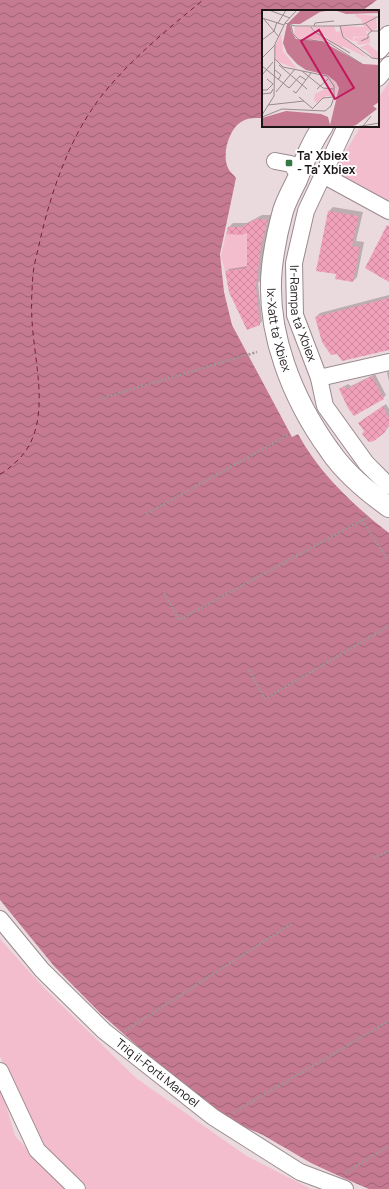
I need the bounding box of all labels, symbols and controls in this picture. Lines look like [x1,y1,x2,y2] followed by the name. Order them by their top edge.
[262,10,379,127] inset map
[297,147,356,178] place label: Ta' Xbiex - Ta' Xbiex
[284,158,294,168] marker: Ta' Xbiex - Ta' Xbiex
[286,265,321,365] street label: Ir-Rampa ta' Xbiex
[263,288,296,375] street label: Ix-Xatt ta' Xbiex
[112,1034,203,1111] street label: Triq il-Forti Manoel

